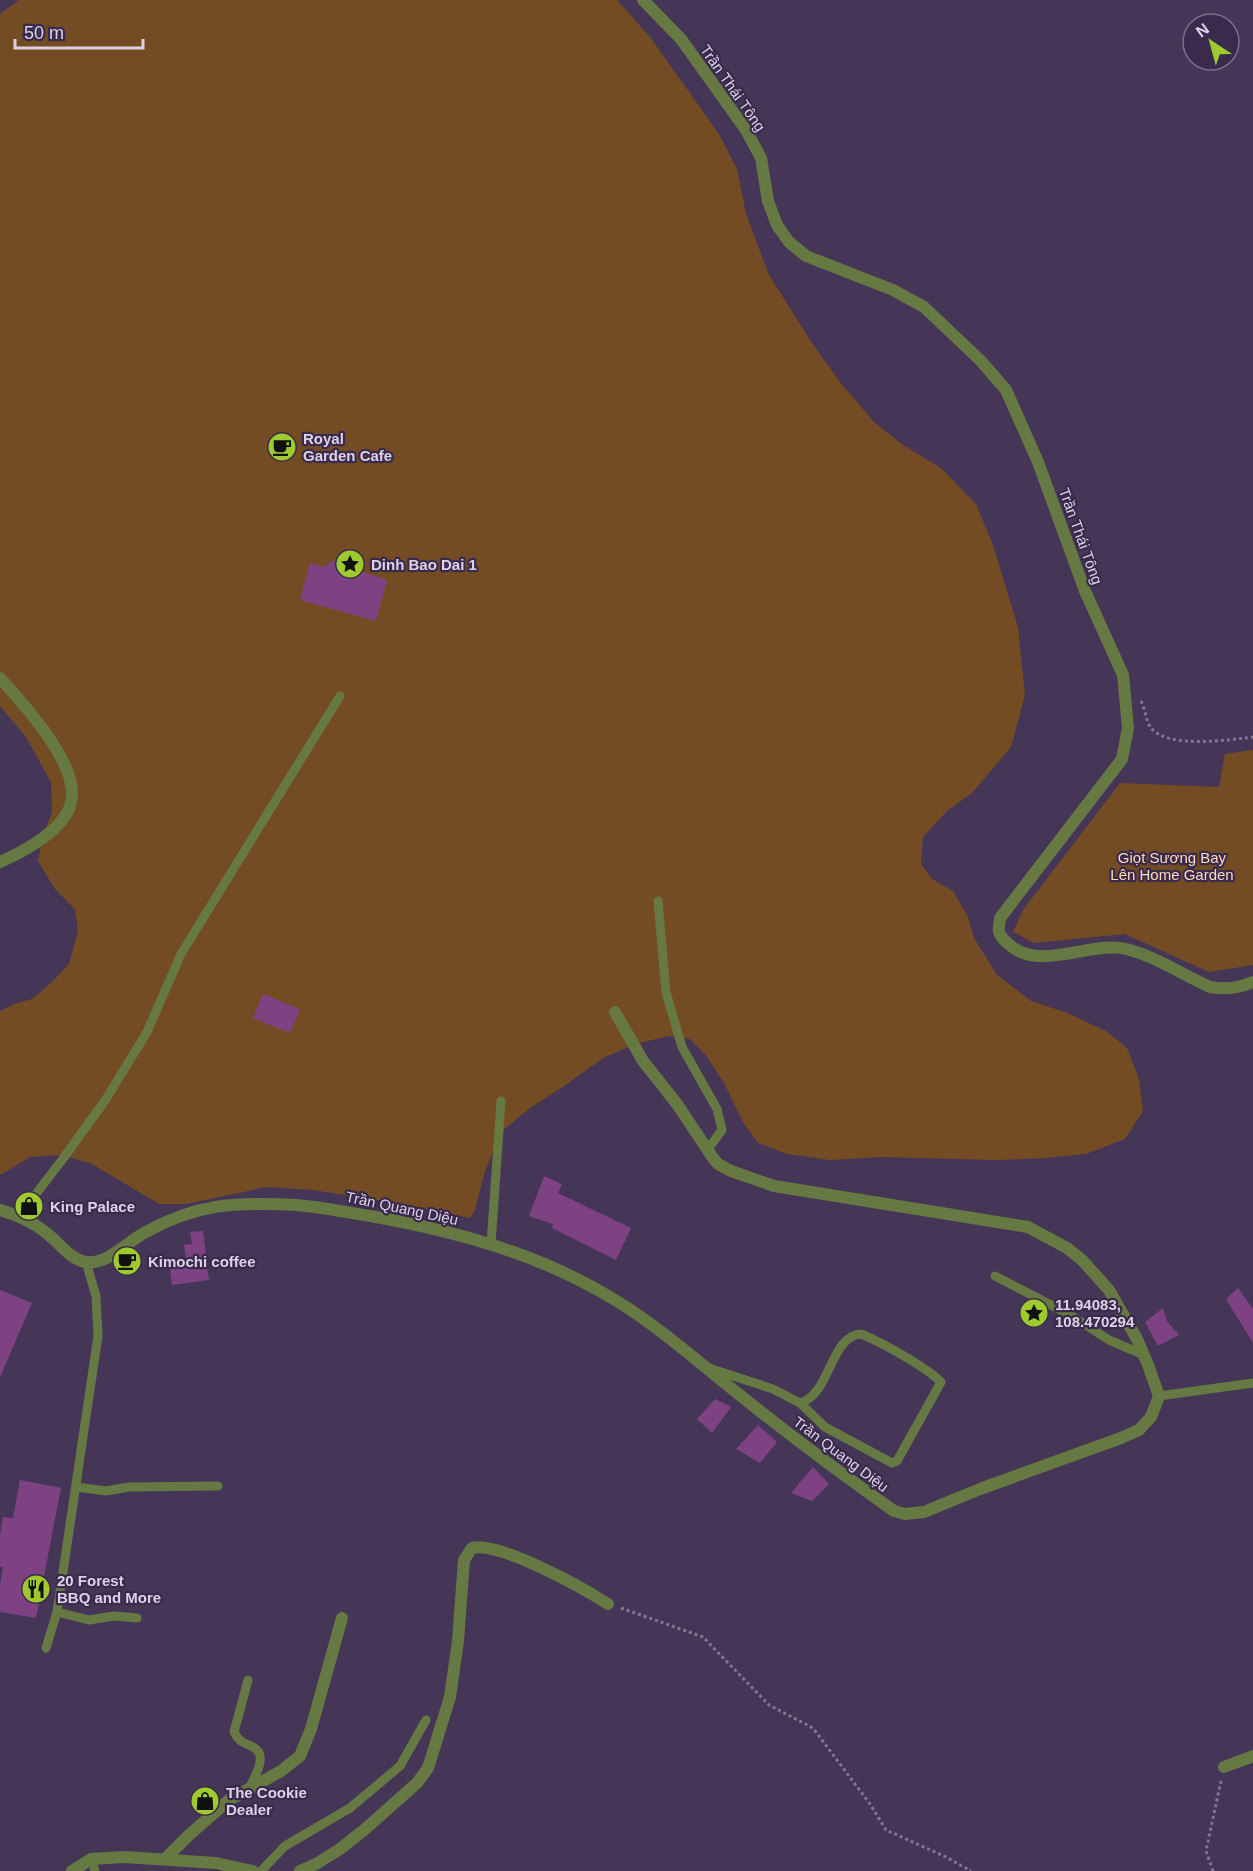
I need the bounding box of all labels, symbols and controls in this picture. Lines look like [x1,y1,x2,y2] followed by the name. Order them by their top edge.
[15,12,142,50] scale bar
[1181,12,1241,72] north arrow
[1193,20,1212,41] text: N
[24,23,64,43] text: 50 m
[697,42,769,134] street label: Trần Thái Tông
[303,430,392,464] place label: Royal Garden Cafe
[266,431,298,463] cafe icon: Royal Garden Cafe
[1056,485,1106,587] street label: Trần Thái Tông
[334,548,366,580] place icon: Dinh Bao Dai 1
[371,556,477,573] place label: Dinh Bao Dai 1
[1110,849,1234,883] park label: Giọt Sương Bay Lên Home Garden
[344,1188,460,1228] street label: Trần Quang Diệu
[13,1190,45,1222] shop icon: King Palace
[50,1198,135,1215] place label: King Palace
[111,1245,143,1277] cafe icon: Kimochi coffee
[148,1253,256,1270] place label: Kimochi coffee
[1055,1296,1135,1330] place label: 11.94083, 108.470294
[1018,1297,1050,1329] place icon: 11.94083, 108.470294
[790,1413,892,1495] street label: Trần Quang Diệu
[57,1572,161,1606] place label: 20 Forest BBQ and More
[20,1573,52,1605] restaurant icon: 20 Forest BBQ and More
[226,1784,307,1818] place label: The Cookie Dealer
[189,1785,221,1817] shop icon: The Cookie Dealer

